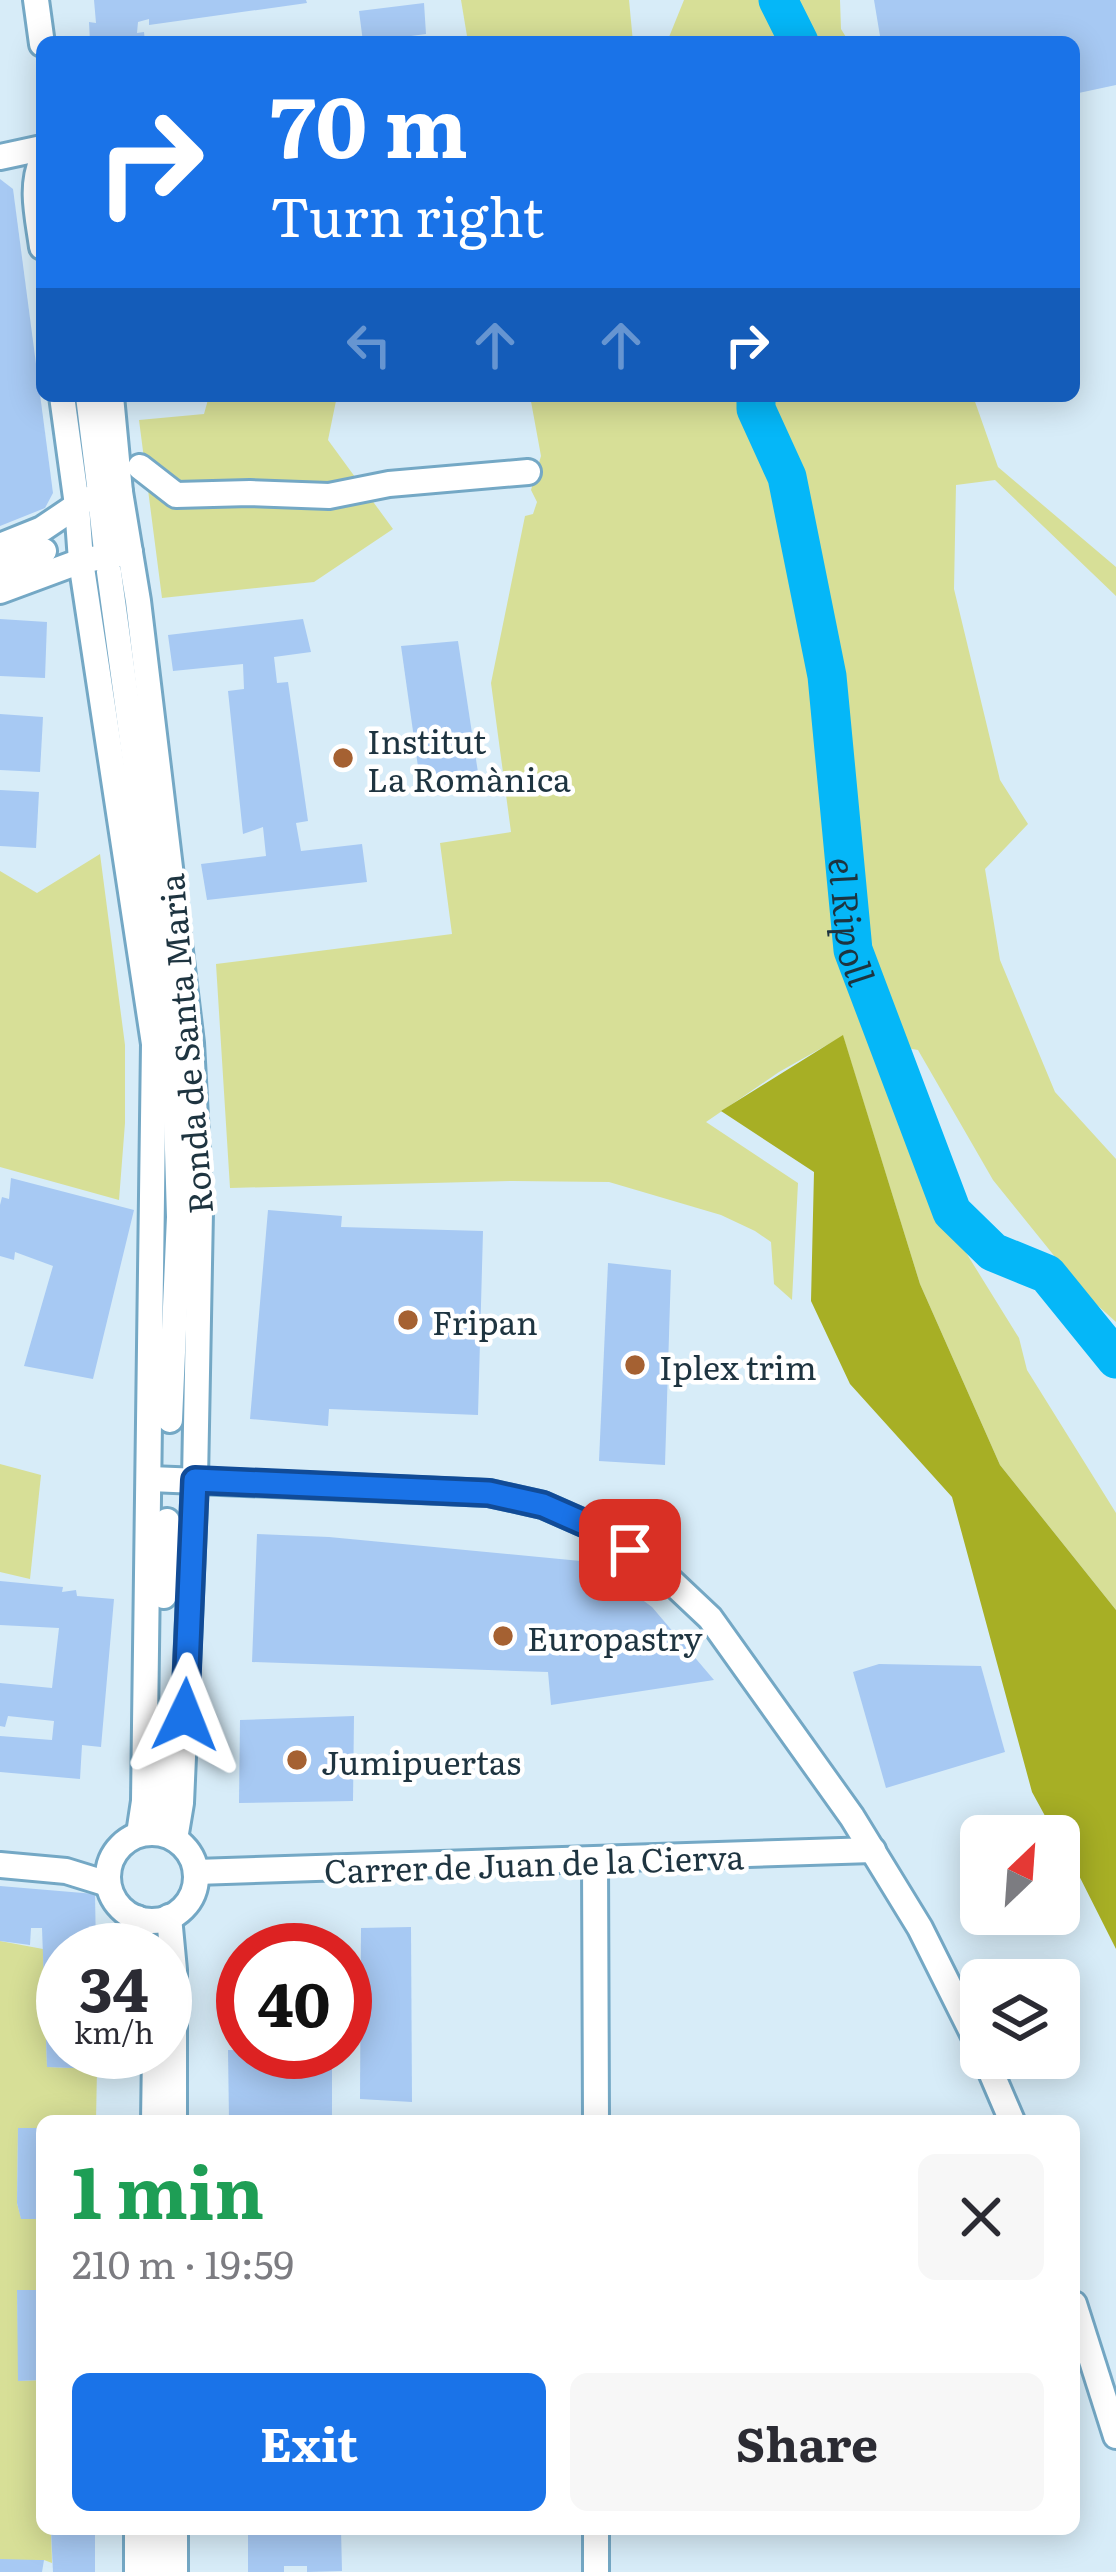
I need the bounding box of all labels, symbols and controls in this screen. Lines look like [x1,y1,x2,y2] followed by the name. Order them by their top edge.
[270,59,468,184] text: 70 m
[72,84,228,240] icon: right
[270,173,544,254] text: Turn right
[336,312,402,378] icon: left
[462,312,528,378] icon: ahead
[588,312,654,378] icon: ahead
[714,312,780,378] icon: right
[367,715,571,802] place label: Institut La Romànica
[330,745,356,771] marker: Institut La Romànica
[818,855,891,993] water label: el Ripoll
[145,872,223,1216] street label: Ronda de Santa Maria
[432,1296,538,1345] place label: Fripan
[395,1307,421,1333] marker: Fripan
[659,1341,817,1390] place label: Iplex trim
[622,1352,648,1378] marker: Iplex trim
[579,1499,681,1601] pin
[597,1517,663,1583] icon: arrive
[527,1612,703,1661] place label: Europastry
[490,1623,516,1649] marker: Europastry
[122,1652,248,1778] position arrow
[321,1736,521,1785] place label: Jumipuertas
[284,1747,310,1773] marker: Jumipuertas
[960,1815,1080,1935] north arrow
[960,1815,1080,2079] map controls
[323,1830,745,1894] street label: Carrer de Juan de la Cierva
[216,1923,372,2079] speed limit sign: 40
[79,1941,149,2030] text: 34
[960,1959,1080,2079] button: layers
[74,2009,154,2053] text: km/h
[72,2134,264,2241] text: 1 min
[918,2154,1044,2280] button: close
[72,2233,294,2291] text: 210 m · 19:59
[72,2373,546,2511] button: Exit
[570,2373,1044,2511] button: Share

